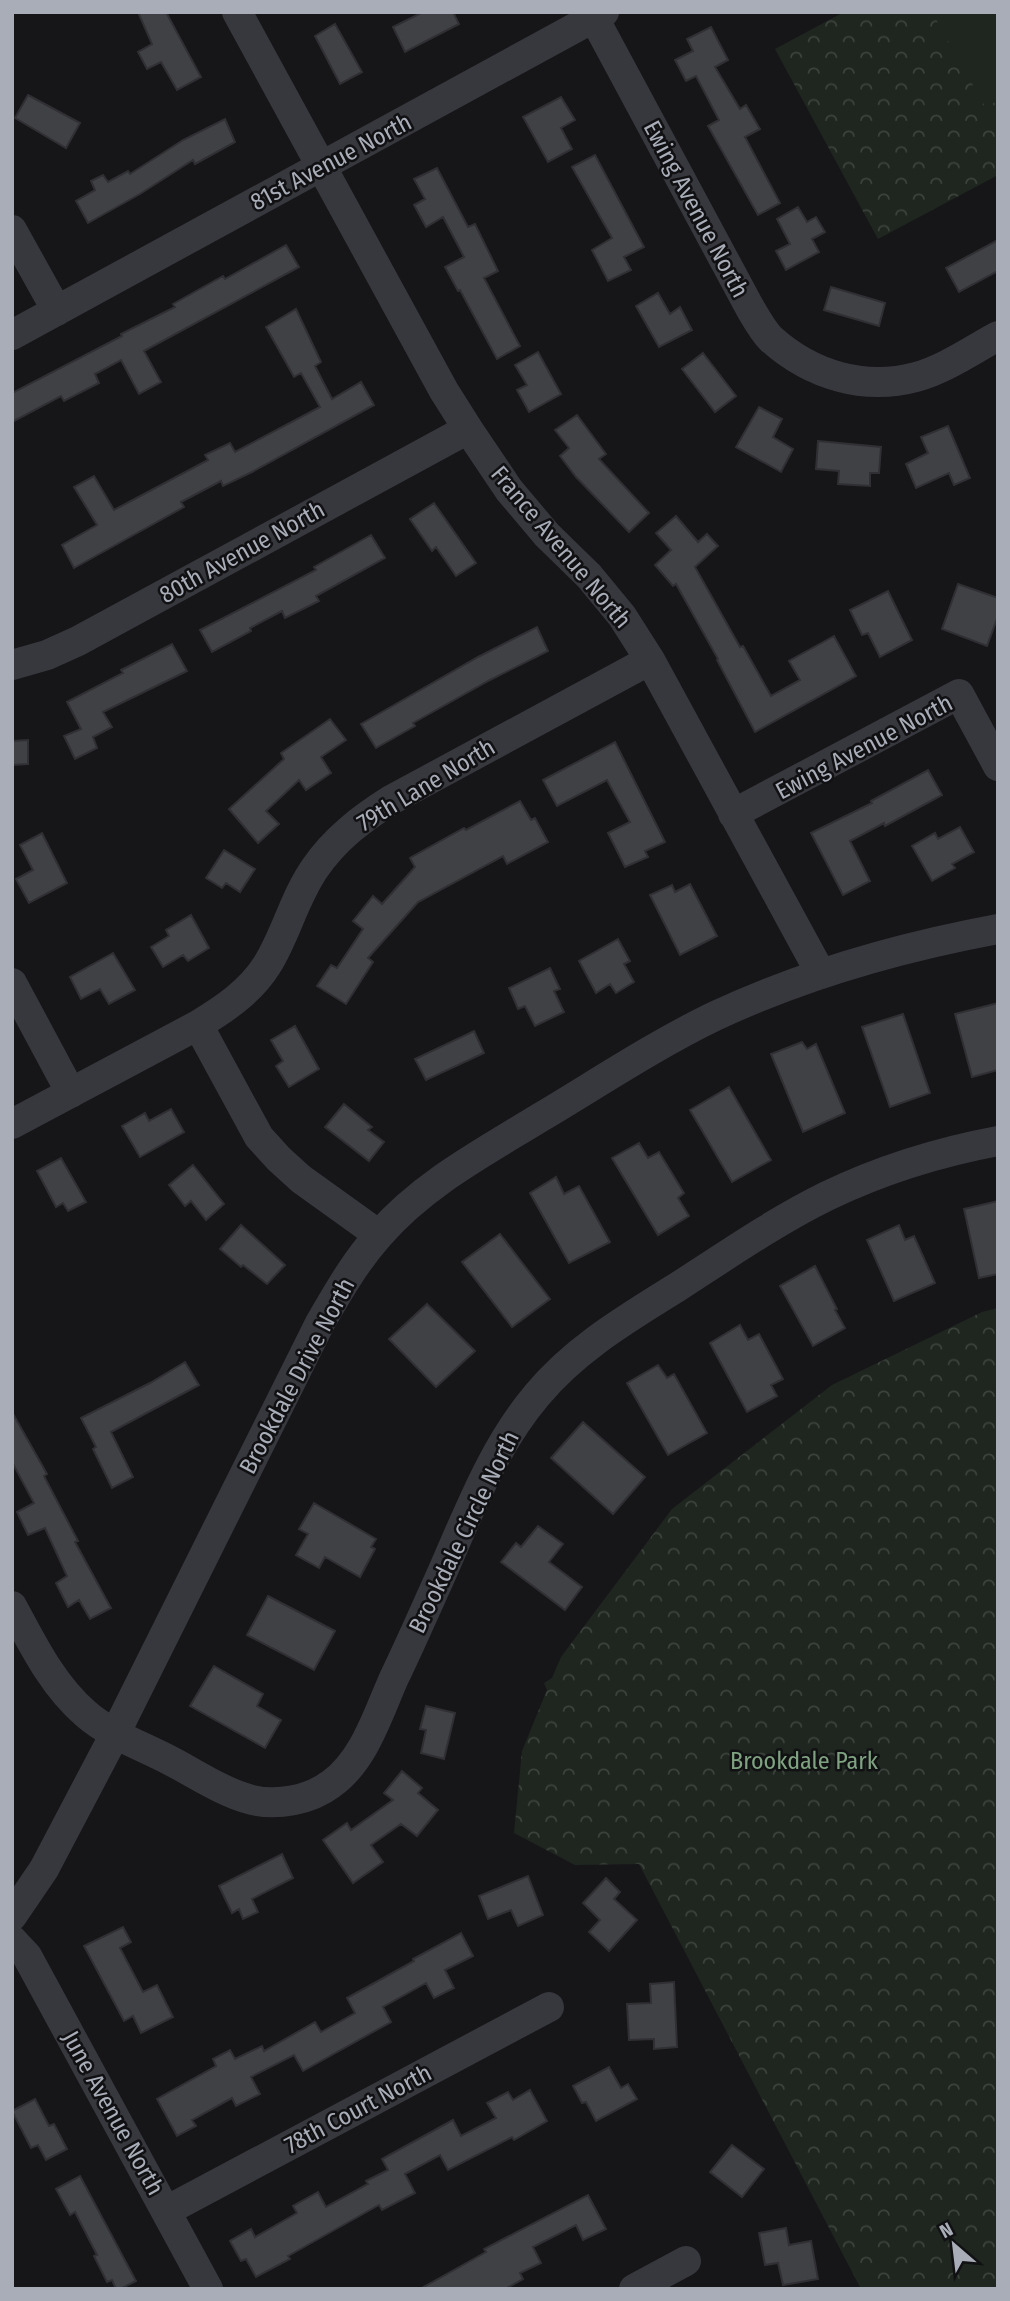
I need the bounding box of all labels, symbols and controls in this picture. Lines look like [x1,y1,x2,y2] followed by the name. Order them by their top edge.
[246,108,416,216] street label: 81st Avenue North
[638,116,754,302] street label: Ewing Avenue North
[485,460,637,634] street label: France Avenue North
[155,495,329,609] street label: 80th Avenue North
[771,689,957,805] street label: Ewing Avenue North
[352,733,500,837] street label: 79th Lane North
[234,1273,360,1479] street label: Brookdale Drive North
[403,1426,525,1638] street label: Brookdale Circle North
[730,1747,879,1775] park label: Brookdale Park
[56,2026,170,2200] street label: June Avenue North
[280,2059,436,2159] street label: 78th Court North
[919,2210,989,2280] north arrow
[936,2218,957,2243] text: N

